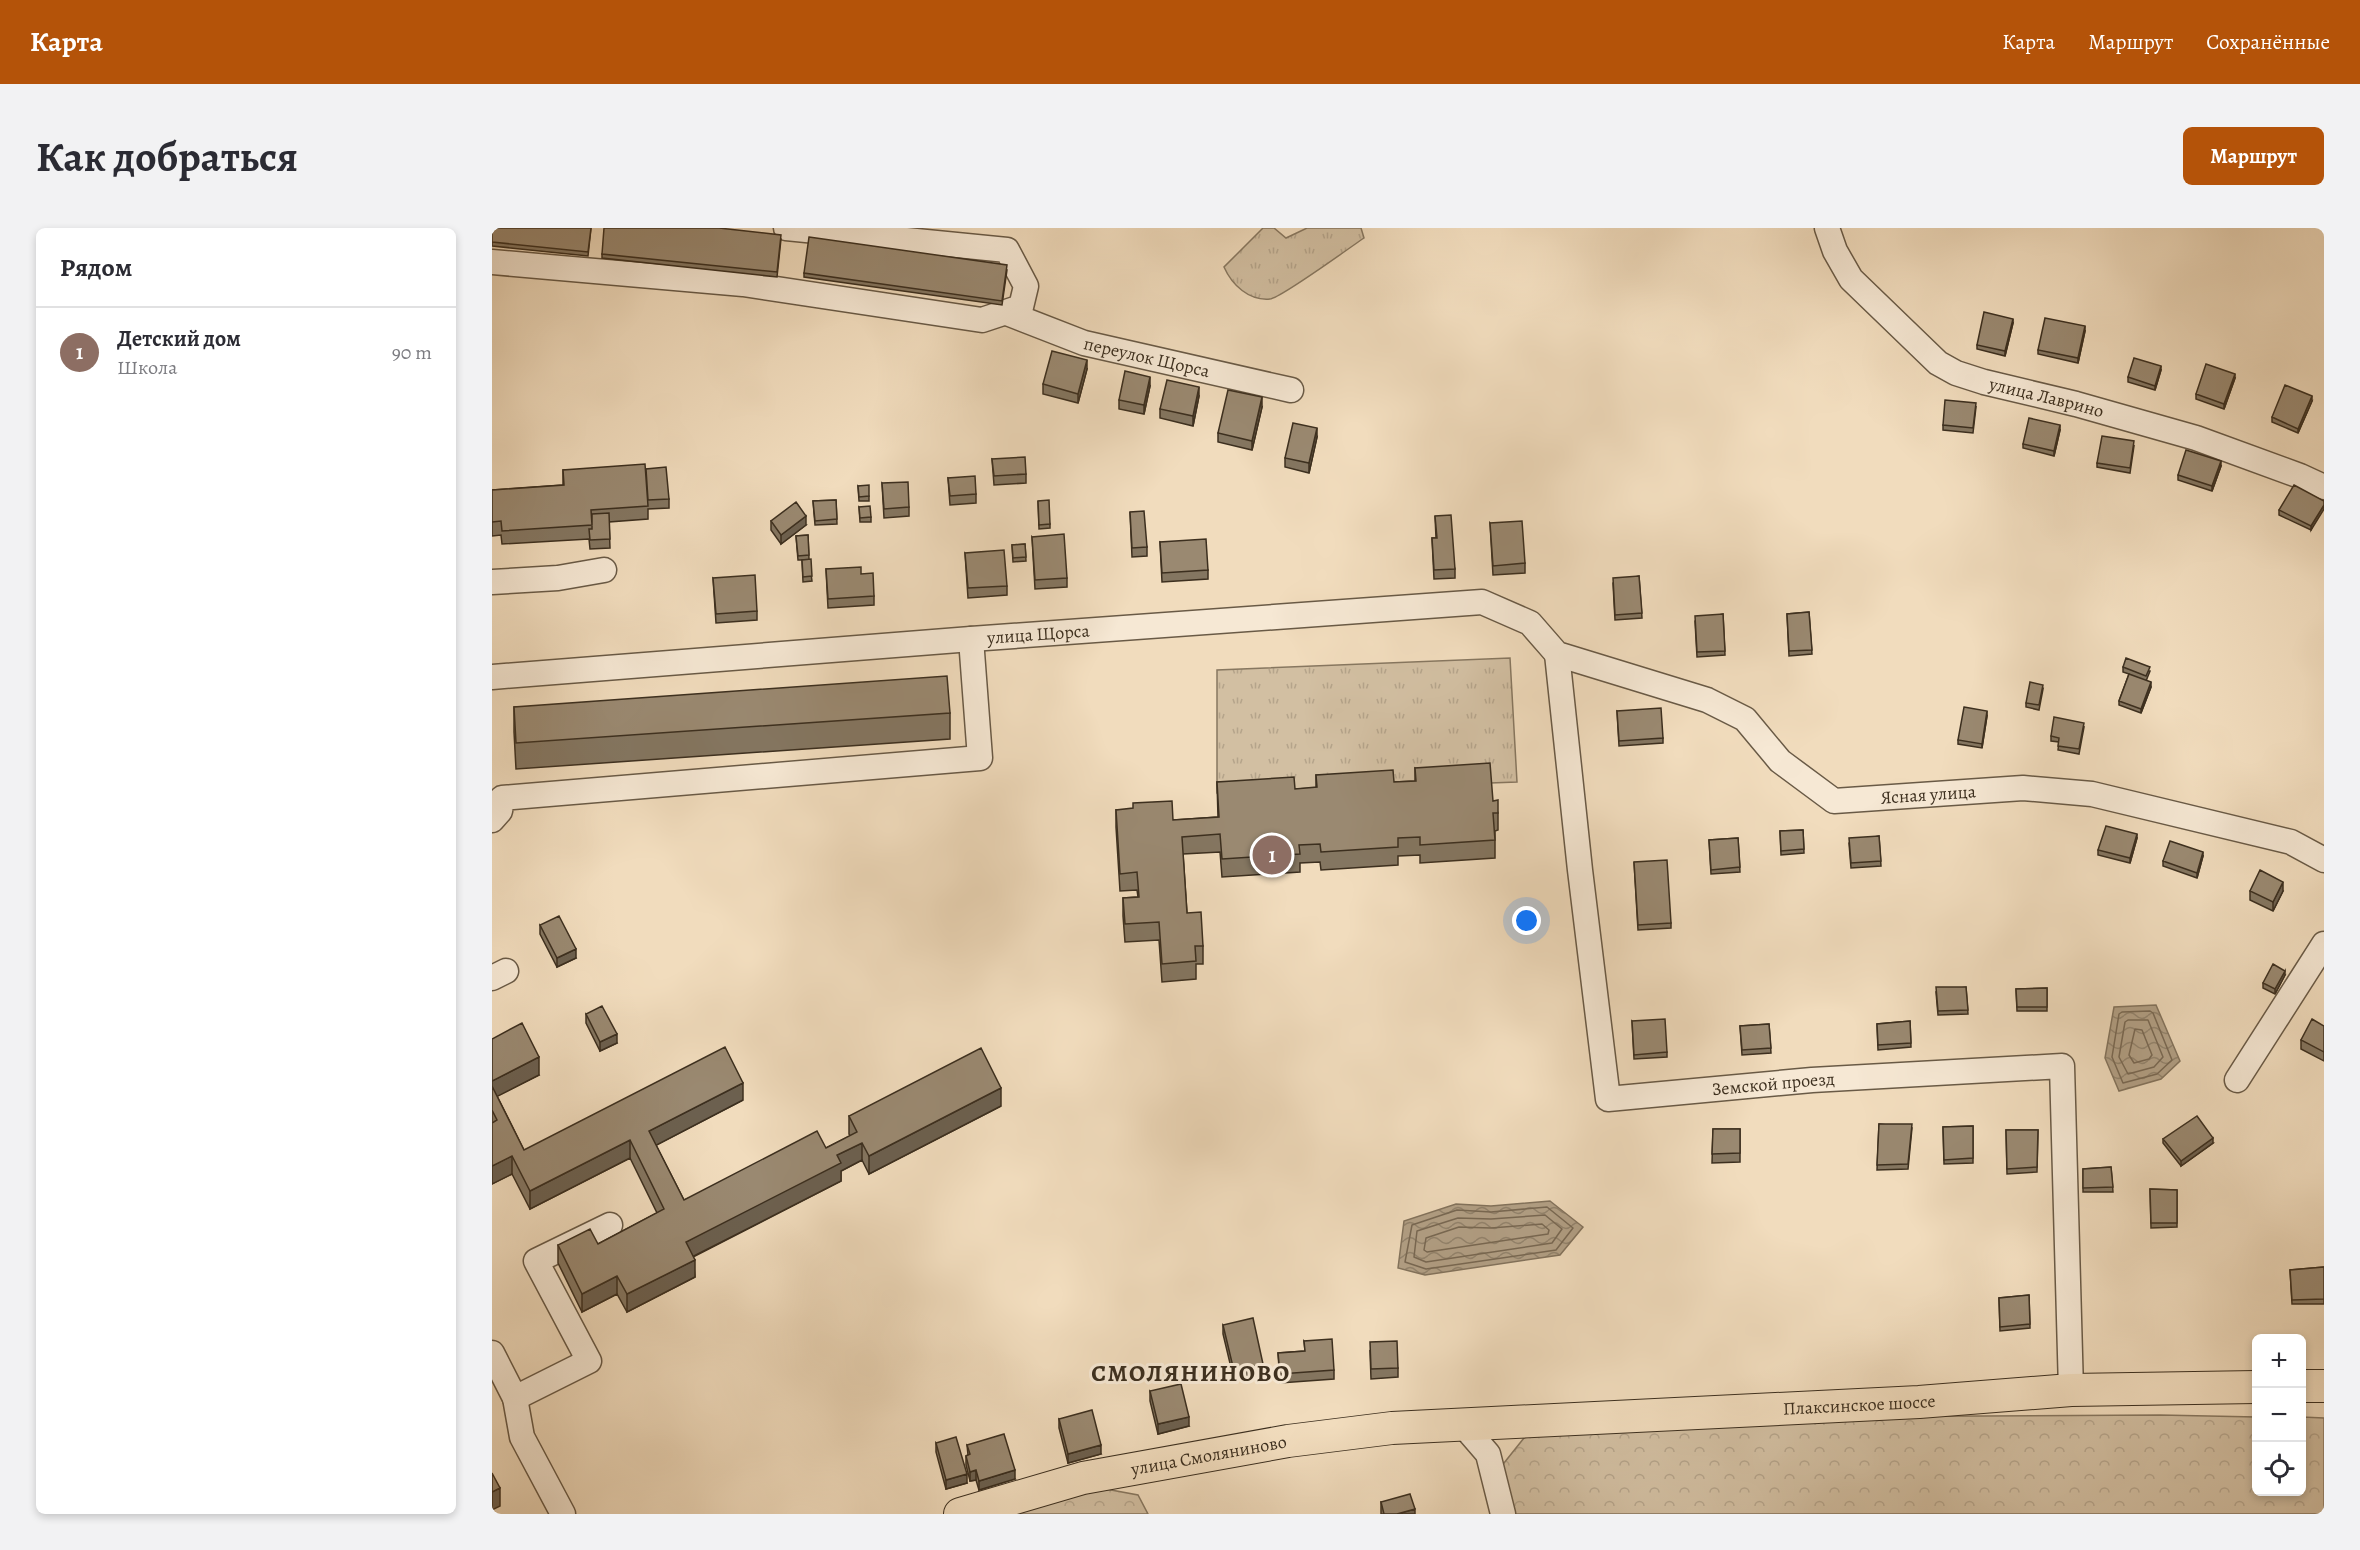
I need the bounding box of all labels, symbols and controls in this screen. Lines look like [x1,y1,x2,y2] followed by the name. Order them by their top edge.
[30,23,103,61] text: Карта
[2002,28,2055,56] text: Карта
[2088,28,2173,56] text: Маршрут
[2206,28,2330,56] text: Сохранённые
[2183,127,2324,185] button: Маршрут
[36,128,298,185] text: Как добраться
[60,250,132,285] text: Рядом
[117,324,241,354] text: Детский дом
[1081,331,1213,383] street label: переулок Щорса
[76,339,83,366] text: 1
[392,339,432,366] text: 90 m
[117,354,177,381] text: Школа
[1986,371,2107,423] street label: улица Лаврино
[985,618,1091,650] street label: улица Щорса
[1880,779,1977,810] street label: Ясная улица
[1252,832,1292,878] pin: 1
[1512,906,1541,935] your location
[1711,1067,1836,1101] street label: Земской проезд
[2252,1334,2306,1496] map controls
[2252,1334,2306,1388] button: +
[1091,1357,1291,1389] district label: СМОЛЯНИНОВО
[2252,1388,2306,1442] button: −
[1782,1389,1936,1421] street label: Плаксинское шоссе
[1128,1429,1289,1481] street label: улица Смоляниново
[2252,1442,2306,1496] button: locate

